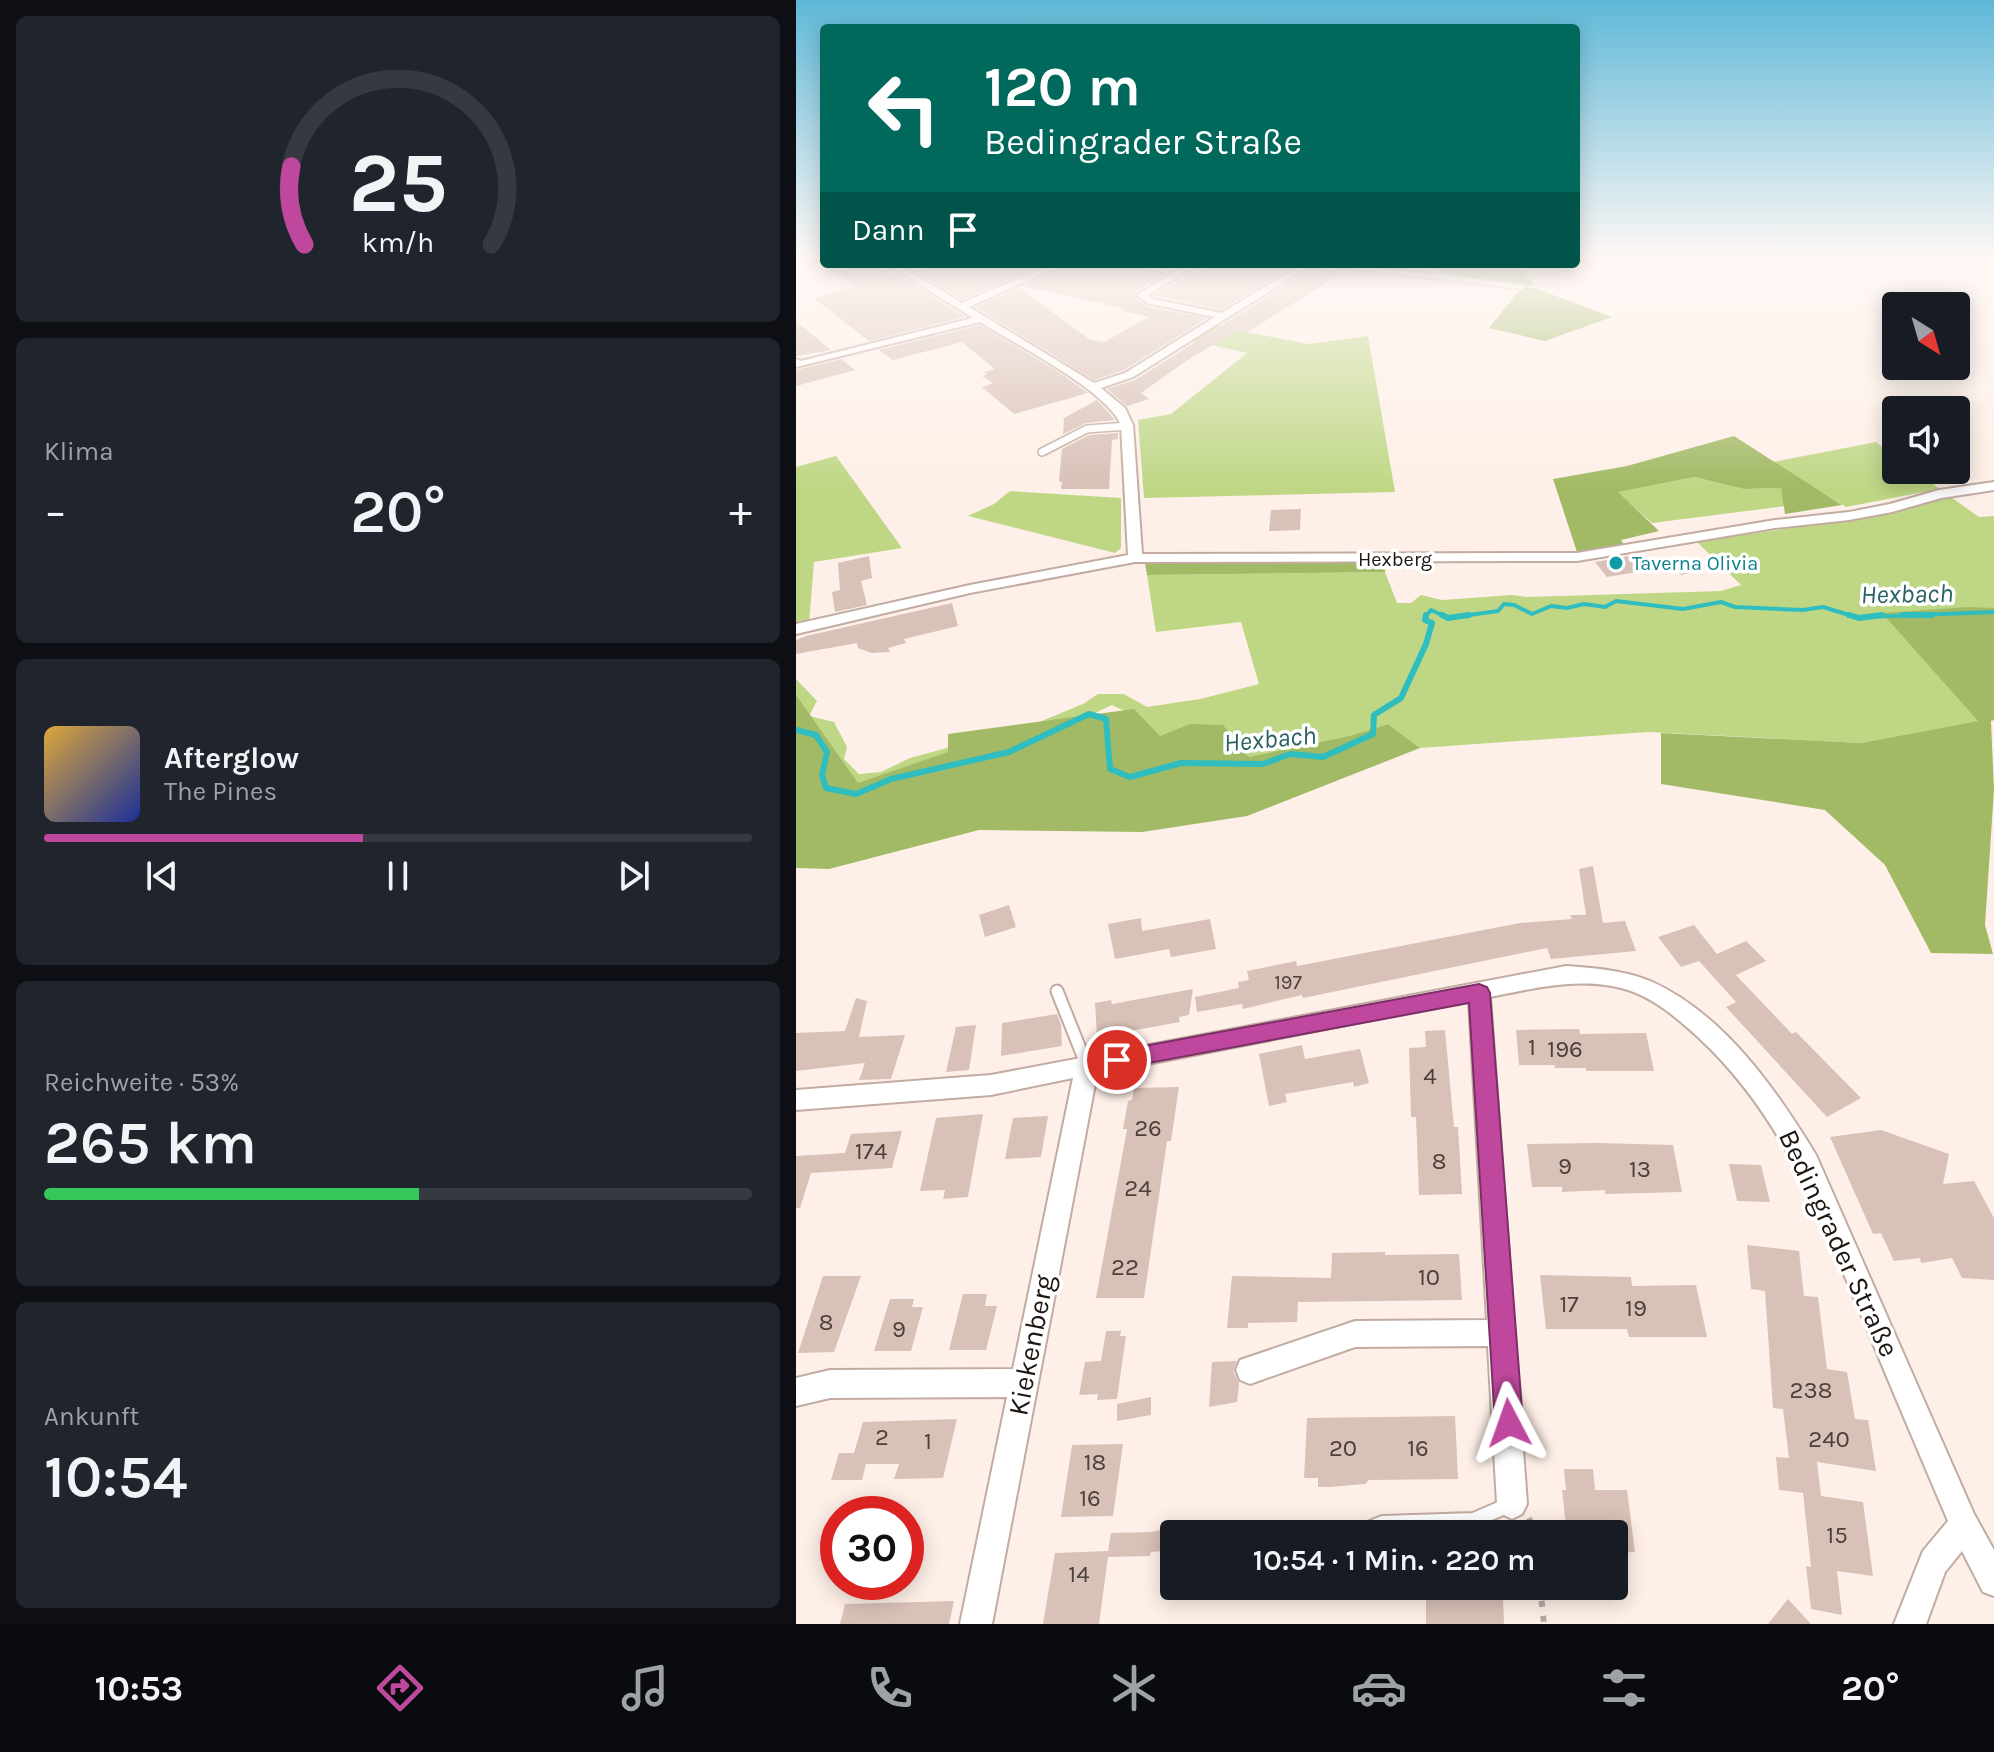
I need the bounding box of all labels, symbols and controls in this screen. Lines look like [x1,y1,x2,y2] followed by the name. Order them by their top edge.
[984,54,1141,119] text: 120 m
[852,56,956,160] icon: left
[984,121,1302,163] text: Bedingrader Straße
[349,134,447,231] text: 25
[941,208,985,252] icon: arrive
[852,212,925,248] text: Dann
[362,226,434,259] text: km/h
[1882,292,1970,380] north arrow
[1882,292,1970,484] map controls
[1882,396,1970,484] button: sound
[44,436,113,467] text: Klima
[350,477,446,547] text: 20°
[44,486,67,537] text: −
[729,486,752,537] text: +
[1358,548,1432,571] street label: Hexberg
[1632,552,1758,575] place label: Taverna Olivia
[1607,554,1625,572] marker: Taverna Olivia
[1860,578,1954,610] water label: Hexbach
[1223,720,1317,758] water label: Hexbach
[164,740,299,776] text: Afterglow
[164,776,277,807] text: The Pines
[140,854,184,898] icon: previous
[376,854,420,898] icon: pause
[612,854,656,898] icon: next
[1274,971,1302,994] house number: 197
[1083,1026,1151,1094] pin
[1528,1033,1536,1061] house number: 1
[1547,1035,1583,1063] house number: 196
[1095,1038,1139,1082] icon: arrive
[1423,1062,1437,1090] house number: 4
[44,1067,239,1098] text: Reichweite · 53%
[44,1108,257,1178] text: 265 km
[1134,1114,1162,1142] house number: 26
[1772,1124,1906,1362] street label: Bedingrader Straße
[855,1137,887,1165] house number: 174
[1432,1147,1446,1175] house number: 8
[1558,1152,1572,1180] house number: 9
[1629,1155,1651,1183] house number: 13
[1124,1174,1152,1202] house number: 24
[1111,1253,1139,1281] house number: 22
[1418,1263,1440,1291] house number: 10
[1001,1271,1061,1418] street label: Kiekenberg
[1559,1290,1579,1318] house number: 17
[1625,1294,1647,1322] house number: 19
[819,1308,833,1336] house number: 8
[892,1315,906,1343] house number: 9
[1790,1376,1832,1404] house number: 238
[1467,1381,1551,1465] position arrow
[44,1401,139,1432] text: Ankunft
[875,1423,889,1451] house number: 2
[1808,1425,1850,1453] house number: 240
[924,1427,932,1455] house number: 1
[1329,1434,1357,1462] house number: 20
[1407,1434,1429,1462] house number: 16
[44,1442,188,1512] text: 10:54
[1084,1448,1106,1476] house number: 18
[1079,1484,1101,1512] house number: 16
[820,1496,924,1600] speed limit sign: 30
[1826,1521,1848,1549] house number: 15
[1253,1542,1535,1578] text: 10:54 · 1 Min. · 220 m
[1068,1560,1090,1588] house number: 14
[372,1660,428,1716] icon: directions
[617,1660,673,1716] icon: music
[862,1660,918,1716] icon: phone
[1106,1660,1162,1716] icon: climate
[1351,1660,1407,1716] icon: car
[1596,1660,1652,1716] icon: filters
[94,1667,183,1709] text: 10:53
[1841,1667,1900,1709] text: 20°

